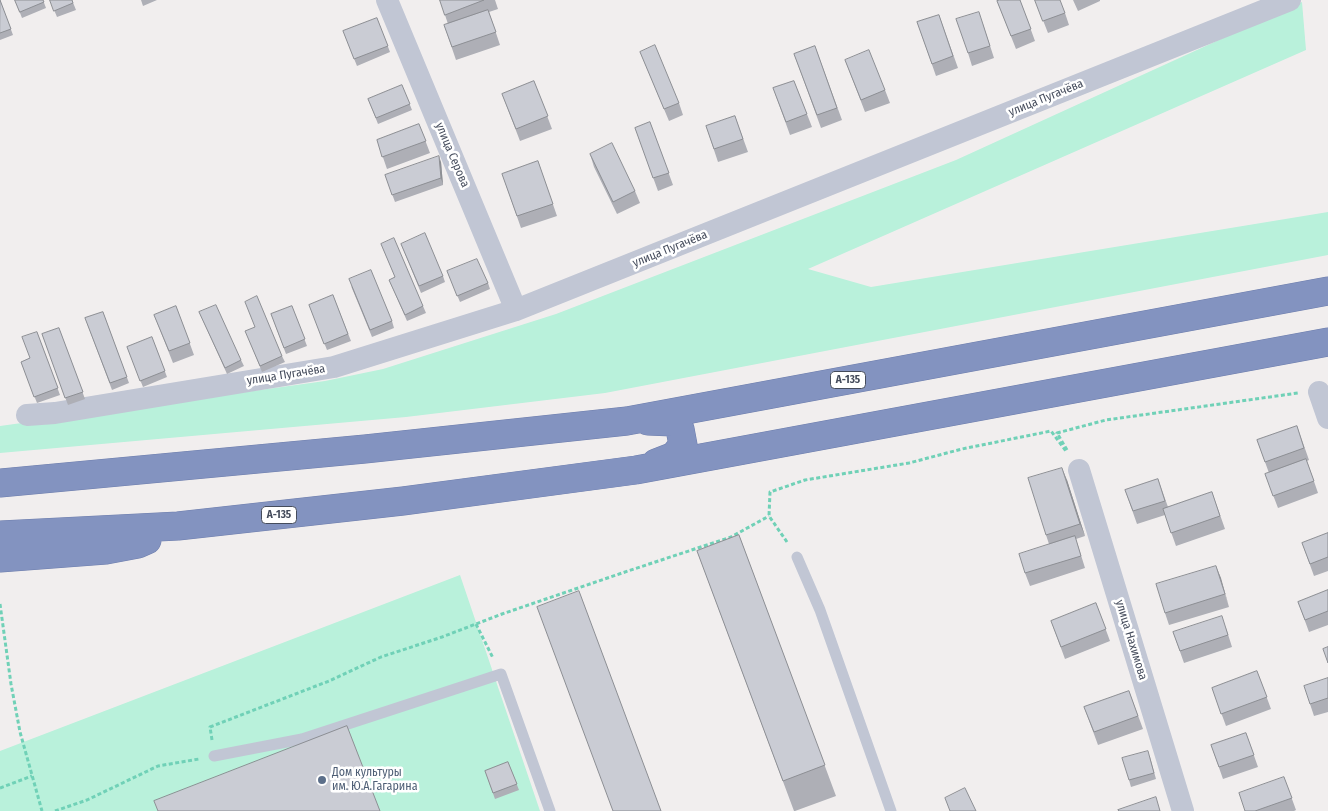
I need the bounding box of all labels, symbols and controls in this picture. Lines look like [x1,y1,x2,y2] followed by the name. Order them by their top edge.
[1007,76,1085,120] street label: улица Пугачёва
[432,120,472,190] street label: улица Серова
[631,227,709,271] street label: улица Пугачёва
[246,362,326,388] street label: улица Пугачёва
[830,372,866,388] road number: А-135
[262,506,296,524] road number: А-135
[1112,598,1150,682] street label: улица Нахимова
[332,766,418,794] place label: Дом культуры им. Ю.А.Гагарина
[316,774,328,786] marker: Дом культуры им. Ю.А.Гагарина

